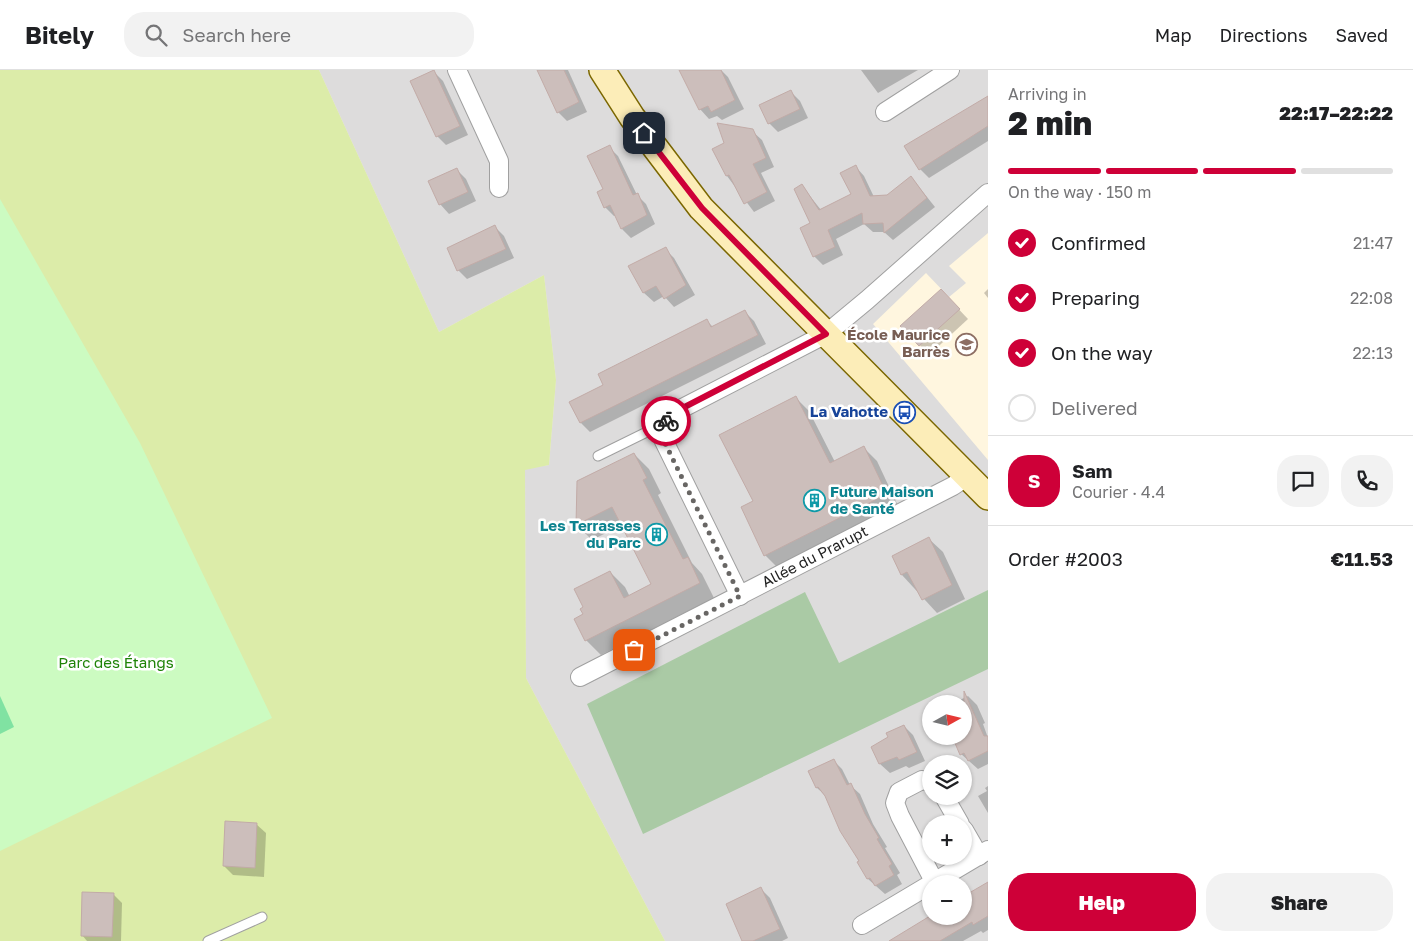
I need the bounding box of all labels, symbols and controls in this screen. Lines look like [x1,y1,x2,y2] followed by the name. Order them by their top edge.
[124,12,474,57] search box
[25,20,94,49] text: Bitely
[142,21,170,49] icon: search
[182,23,291,46] text: Search here
[1155,24,1191,46] text: Map
[1219,24,1307,46] text: Directions
[1335,24,1388,46] text: Saved
[1008,84,1087,104] text: Arriving in
[1279,101,1393,124] text: 22:17–22:22
[1008,104,1092,142] text: 2 min
[623,112,665,154] pin
[630,119,658,147] icon: home
[1008,182,1151,202] text: On the way · 150 m
[1008,229,1036,257] icon: check
[1051,231,1146,254] text: Confirmed
[1353,233,1393,253] text: 21:47
[1008,284,1036,312] icon: check
[1051,286,1140,309] text: Preparing
[1350,288,1393,308] text: 22:08
[847,325,950,360] place label: École Maurice Barrès
[954,332,978,356] school or university icon: École Maurice Barrès
[1008,339,1036,367] icon: check
[1051,341,1153,364] text: On the way
[1353,343,1393,363] text: 22:13
[641,396,691,446] courier
[1051,396,1138,419] text: Delivered
[892,400,916,424] bus stop icon: La Vahotte
[810,402,888,420] place label: La Vahotte
[652,407,680,435] icon: bike
[1277,455,1329,507] button: chat
[1341,455,1393,507] button: phone
[1072,459,1112,482] text: Sam
[1028,469,1040,492] text: S
[830,482,934,517] place label: Future Maison de Santé
[1072,482,1165,502] text: Courier · 4.4
[802,489,826,513] building icon: Future Maison de Santé
[540,516,641,551] place label: Les Terrasses du Parc
[758,521,871,590] street label: Allée du Prarupt
[645,523,669,547] building icon: Les Terrasses du Parc
[1008,547,1123,570] text: Order #2003
[1331,547,1393,570] text: €11.53
[613,629,655,671] pin
[620,636,648,664] icon: bag
[58,653,174,671] park label: Parc des Étangs
[922,695,972,745] north arrow
[922,695,972,925] map controls
[922,755,972,805] button: layers
[922,815,972,865] button: +
[1008,873,1196,931] button: Help
[1206,873,1393,931] button: Share
[922,875,972,925] button: −

